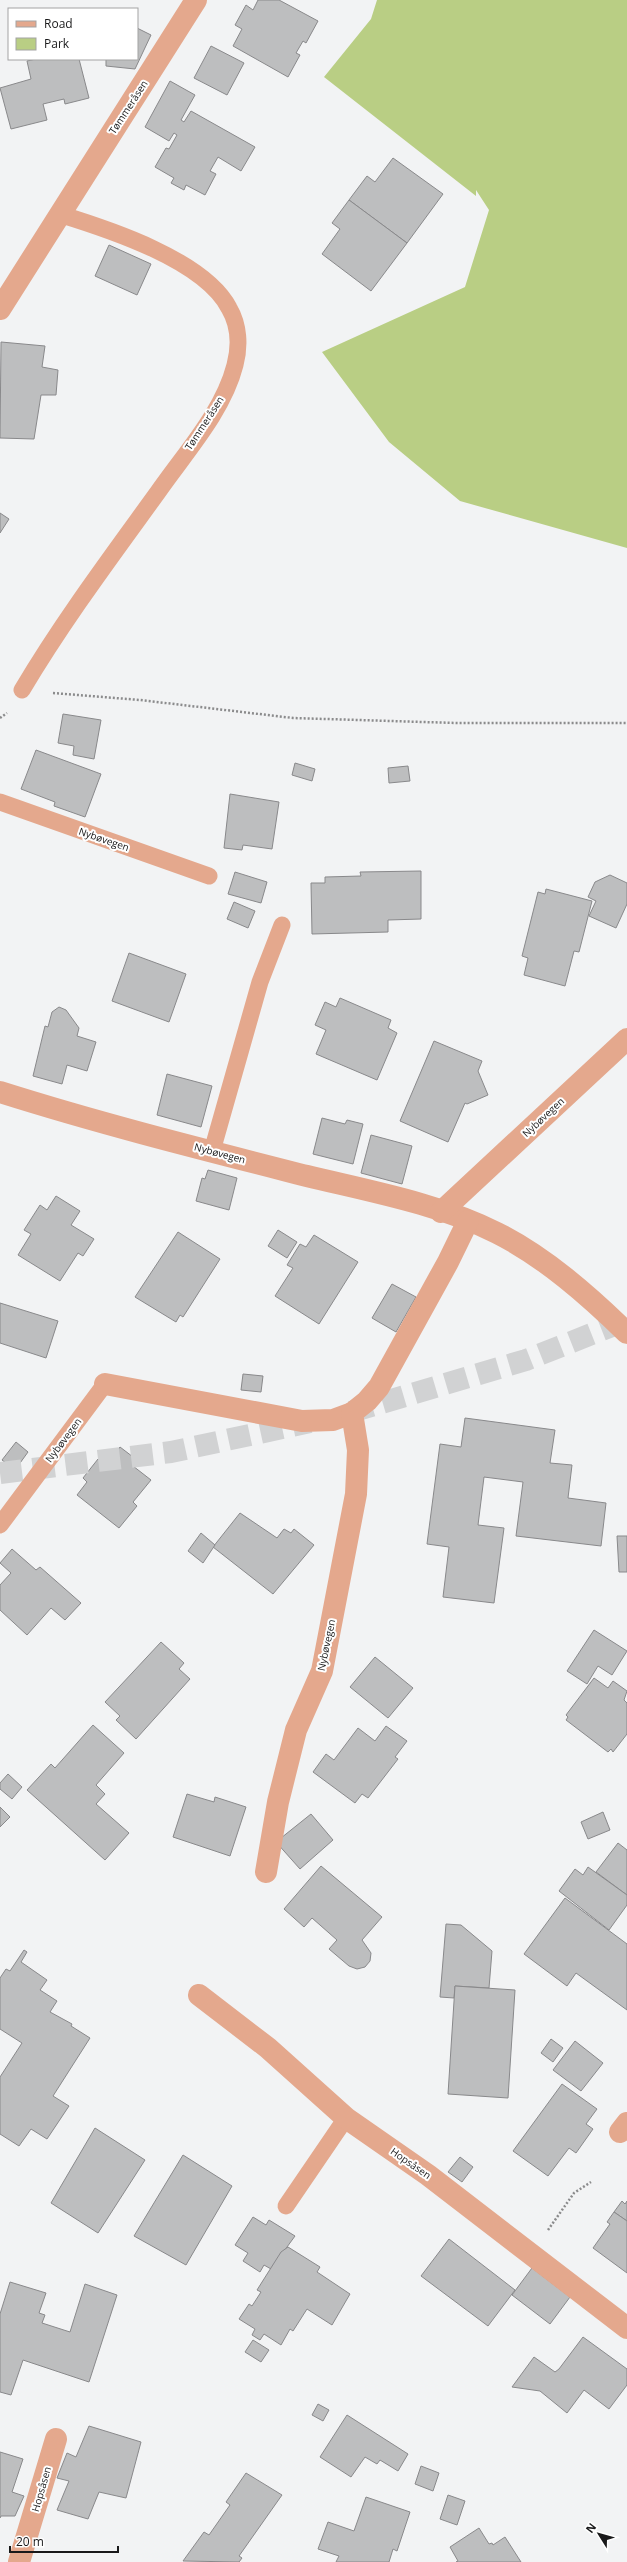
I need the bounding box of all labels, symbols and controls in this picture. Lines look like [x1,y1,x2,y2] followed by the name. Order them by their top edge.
[8,8,138,60] legend
[44,15,73,32] text: Road
[44,35,70,52] text: Park
[105,77,151,137] street label: Tømmeråsen
[181,393,227,453] street label: Tømmeråsen
[77,824,131,854] street label: Nybøvegen
[519,1094,567,1140] street label: Nybøvegen
[193,1139,247,1167] street label: Nybøvegen
[42,1415,84,1465] street label: Nybøvegen
[314,1618,338,1672] street label: Nybøvegen
[388,2144,434,2182] street label: Hopsåsen
[28,2465,54,2513] street label: Hopsåsen
[579,2514,619,2554] north arrow
[582,2520,599,2536] text: N
[10,2528,118,2554] scale bar
[16,2533,44,2550] text: 20 m

